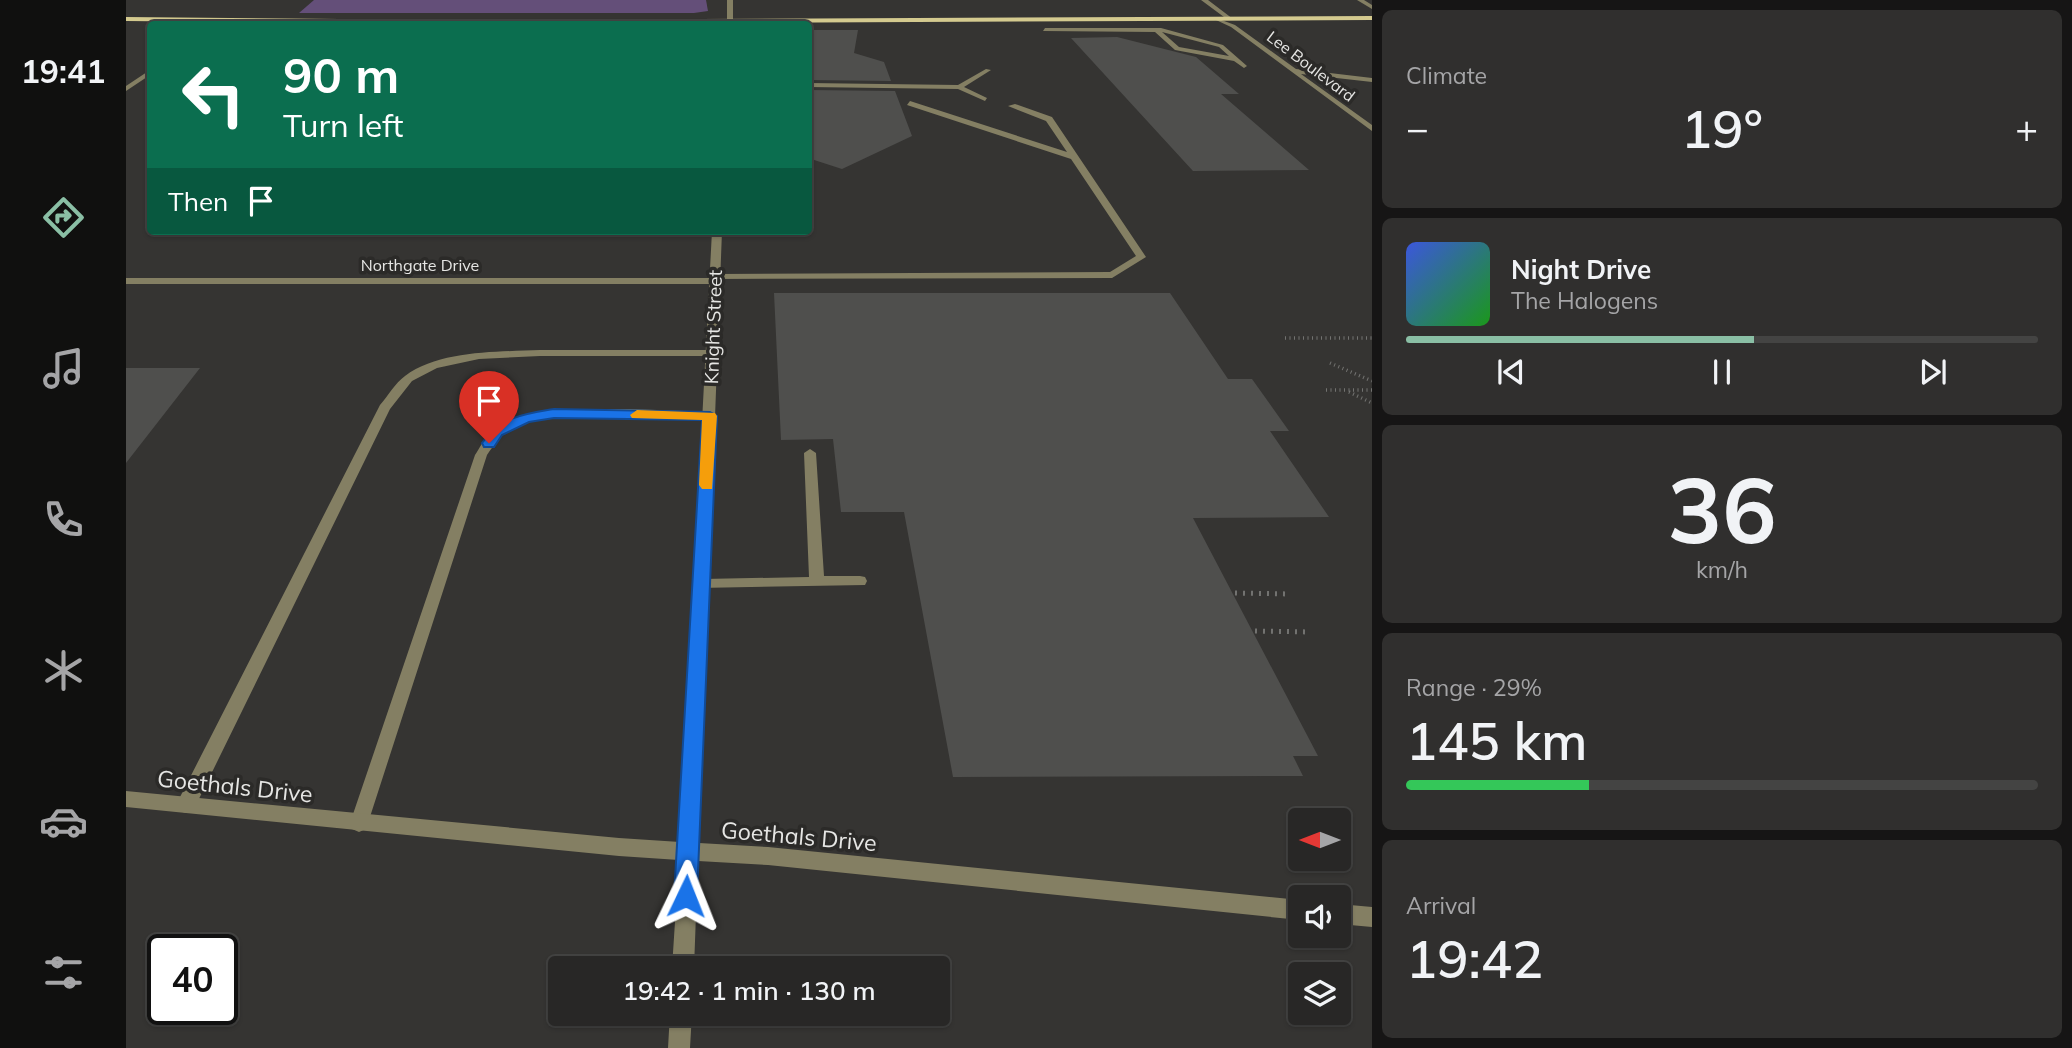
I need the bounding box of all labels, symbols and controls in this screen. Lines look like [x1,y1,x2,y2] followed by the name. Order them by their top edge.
[1263,26,1359,106] street label: Lee Boulevard
[283,44,399,105] text: 90 m
[168,49,259,140] icon: left
[21,51,105,91] text: 19:41
[1406,61,1487,90] text: Climate
[1681,96,1763,161] text: 19°
[1406,104,1429,152] text: −
[2015,104,2038,152] text: +
[283,105,403,145] text: Turn left
[242,182,280,220] icon: arrive
[168,185,228,218] text: Then
[39,193,88,242] icon: directions
[1511,253,1651,286] text: Night Drive
[361,255,479,275] street label: Northgate Drive
[699,269,727,385] street label: Knight Street
[1511,286,1658,315] text: The Halogens
[39,344,88,393] icon: music
[1492,353,1530,391] icon: previous
[1703,353,1741,391] icon: pause
[1914,353,1952,391] icon: next
[459,371,519,443] pin
[470,382,508,420] icon: arrive
[1667,452,1777,566] text: 36
[39,495,88,544] icon: phone
[1696,555,1748,584] text: km/h
[39,646,88,695] icon: climate
[1406,673,1542,702] text: Range · 29%
[1406,708,1587,773] text: 145 km
[156,763,314,809] street label: Goethals Drive
[39,797,88,846] icon: car
[1288,808,1351,872] north arrow
[1288,808,1351,1025] map controls
[720,815,878,857] street label: Goethals Drive
[649,859,723,933] position arrow
[1288,885,1351,948] button: sound
[1406,891,1476,920] text: Arrival
[1406,926,1543,991] text: 19:42
[147,934,238,1025] speed limit sign: 40
[39,948,88,997] icon: filters
[1288,962,1351,1025] button: layers
[622,974,876,1007] text: 19:42 · 1 min · 130 m

